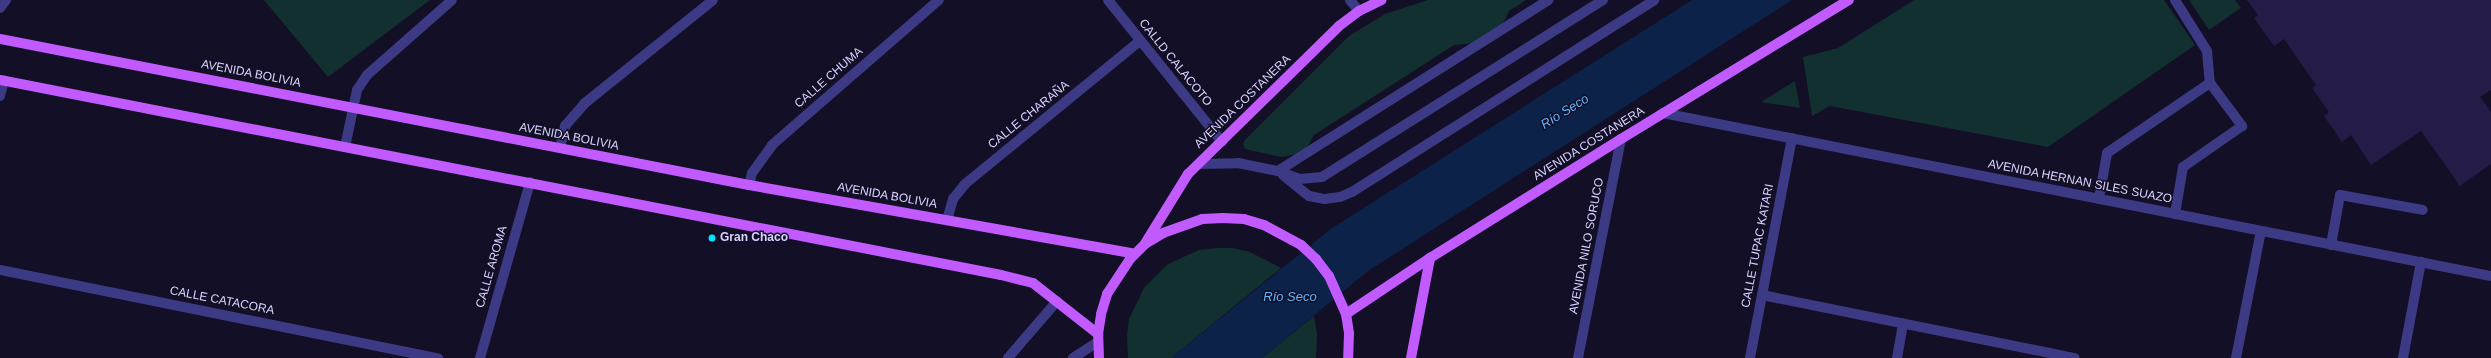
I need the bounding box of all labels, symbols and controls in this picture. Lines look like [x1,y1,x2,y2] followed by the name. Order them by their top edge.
[1135,17,1215,109] street label: CALLD CALACOTO
[792,45,866,111] street label: CALLE CHUMA
[1192,52,1294,152] street label: AVENIDA COSTANERA
[200,57,302,91] street label: AVENIDA BOLIVIA
[986,78,1072,152] street label: CALLE CHARAÑA
[1538,91,1592,133] water label: Río Seco
[1531,104,1647,184] street label: AVENIDA COSTANERA
[518,120,620,154] street label: AVENIDA BOLIVIA
[1986,157,2174,207] street label: AVENIDA HERNAN SILES SUAZO
[1567,176,1607,316] street label: AVENIDA NILO SORUCO
[836,180,938,212] street label: AVENIDA BOLIVIA
[1739,183,1777,309] street label: CALLE TUPAC KATARI
[473,224,511,310] street label: CALLE AROMA
[720,231,788,245] place label: Gran Chaco
[707,233,717,243] marker: Gran Chaco
[168,284,276,318] street label: CALLE CATACORA
[1263,289,1317,305] water label: Río Seco

